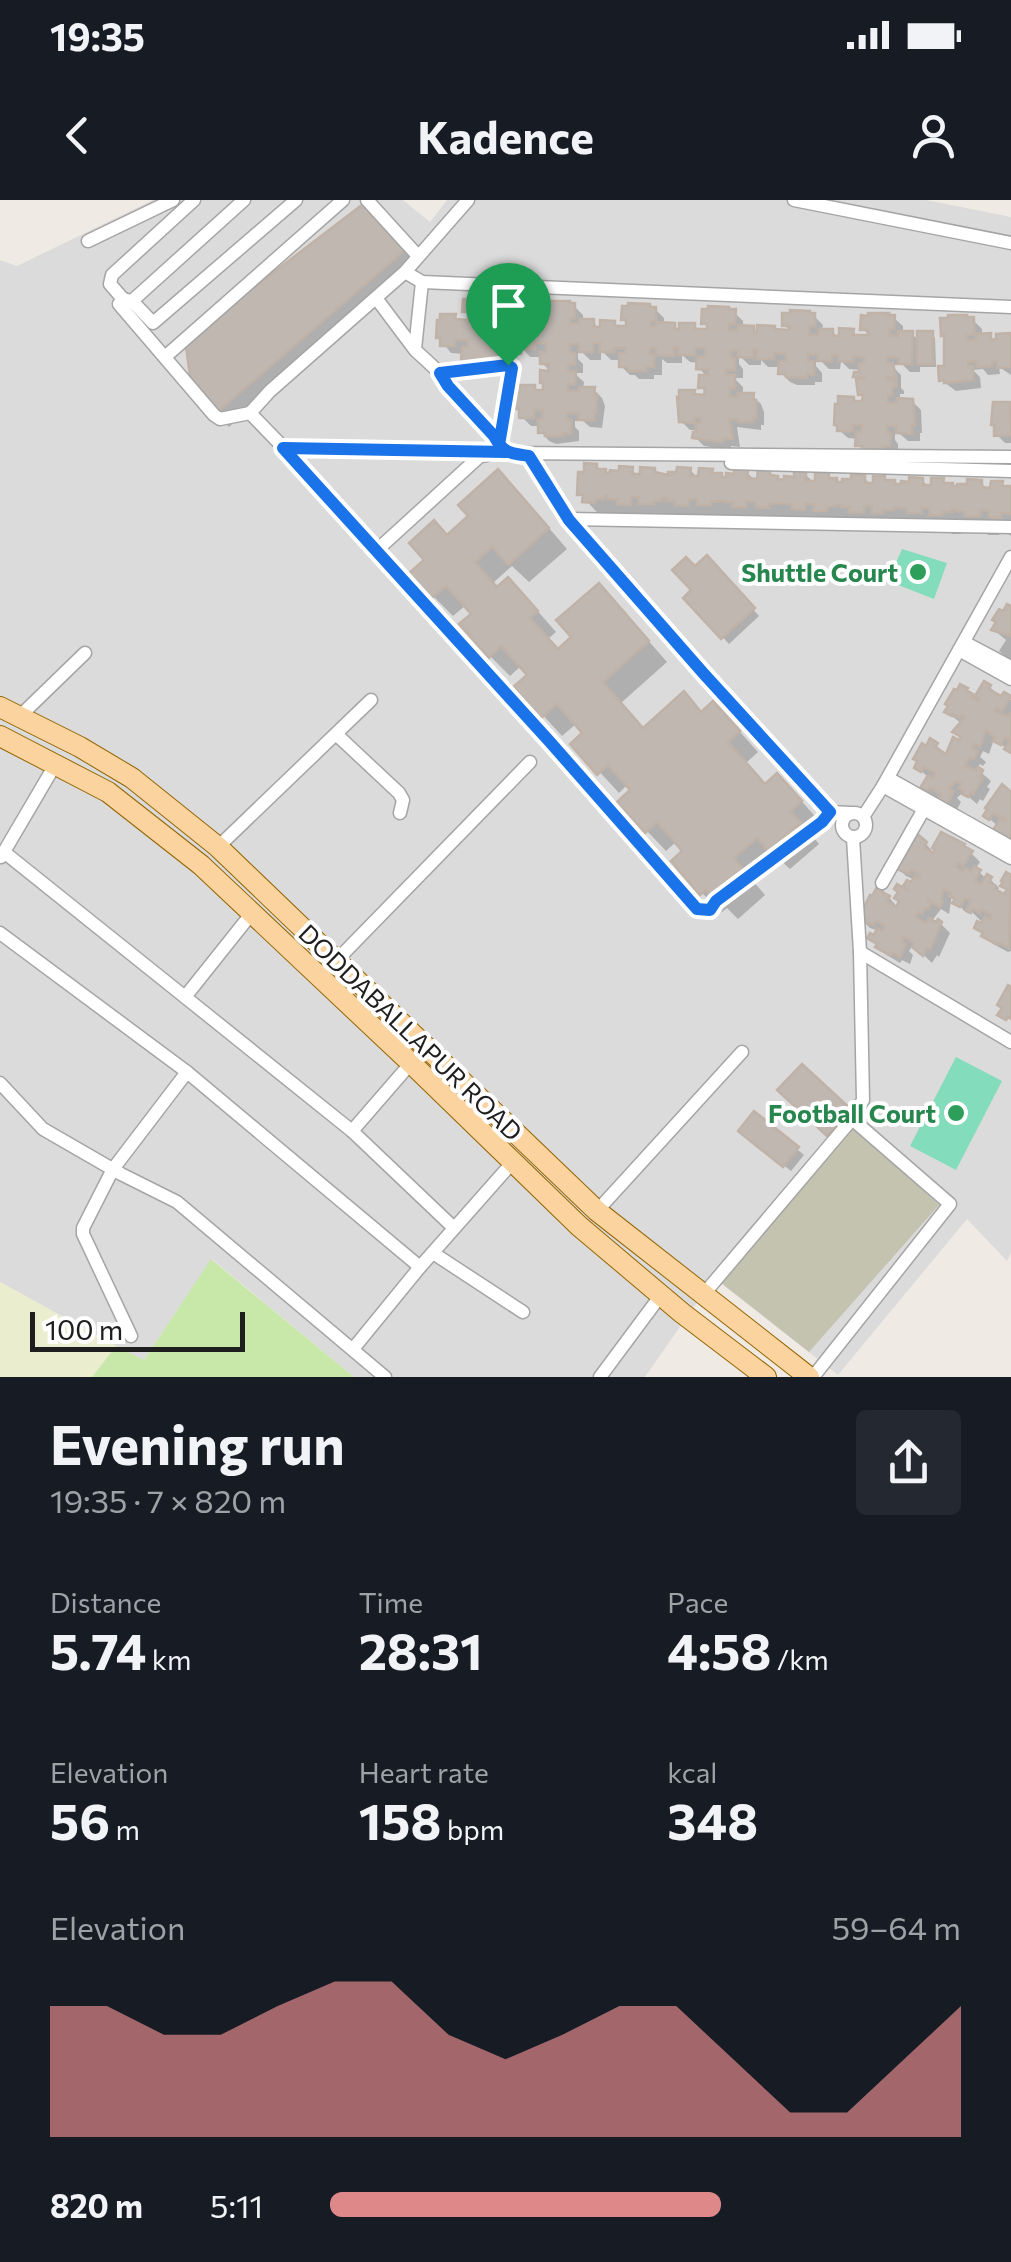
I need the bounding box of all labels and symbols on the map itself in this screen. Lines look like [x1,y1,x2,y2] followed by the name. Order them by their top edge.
[466,263,551,366] pin
[741,557,898,587] place label: Shuttle Court
[907,561,929,583] marker: Shuttle Court
[293,918,529,1146] street label: DODDABALLAPUR ROAD
[768,1098,936,1128] place label: Football Court
[945,1102,967,1124] marker: Football Court
[30,1307,245,1352] scale bar

